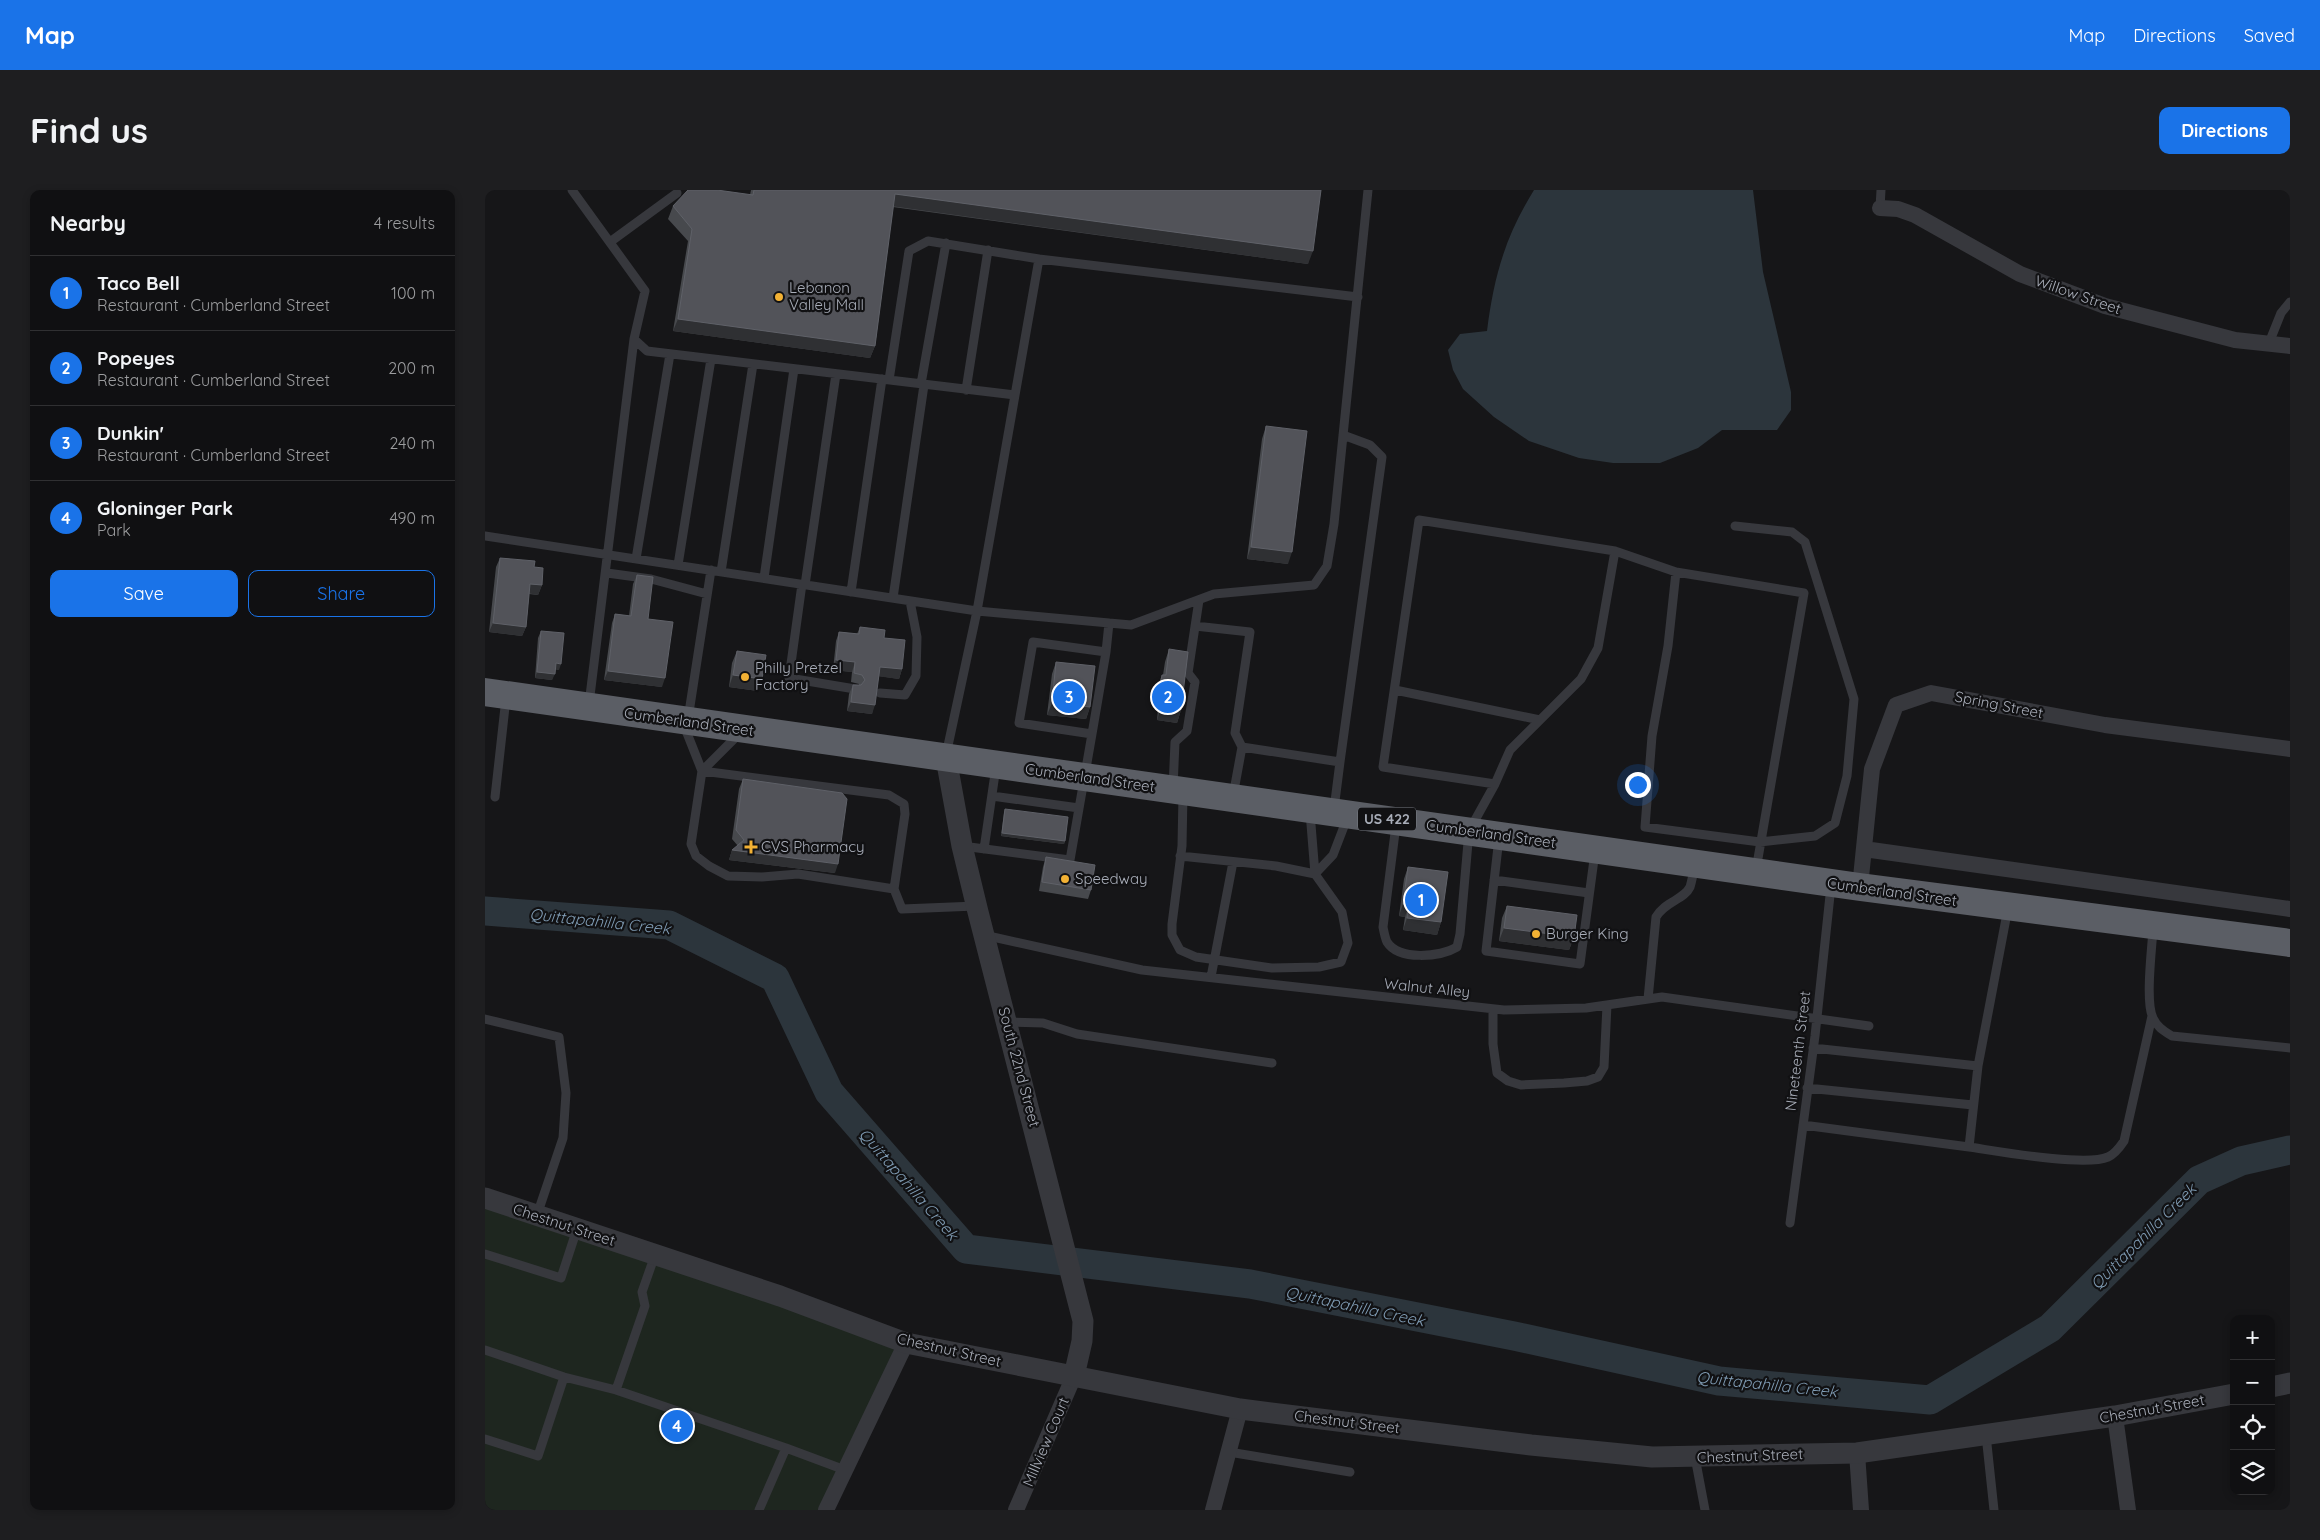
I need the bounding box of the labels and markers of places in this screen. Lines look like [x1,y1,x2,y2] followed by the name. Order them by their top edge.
[789,278,864,314] place label: Lebanon Valley Mall
[773,291,785,303] marker: Lebanon Valley Mall
[755,658,842,694] place label: Philly Pretzel Factory
[739,671,751,683] marker: Philly Pretzel Factory
[1053,678,1085,716] pin: 3
[1152,678,1184,716] pin: 2
[761,837,865,856] place label: CVS Pharmacy
[745,841,757,853] marker: CVS Pharmacy
[1075,869,1148,888] place label: Speedway
[1059,873,1071,885] marker: Speedway
[1405,881,1437,919] pin: 1
[1546,924,1629,943] place label: Burger King
[1530,928,1542,940] marker: Burger King
[661,1407,693,1445] pin: 4

